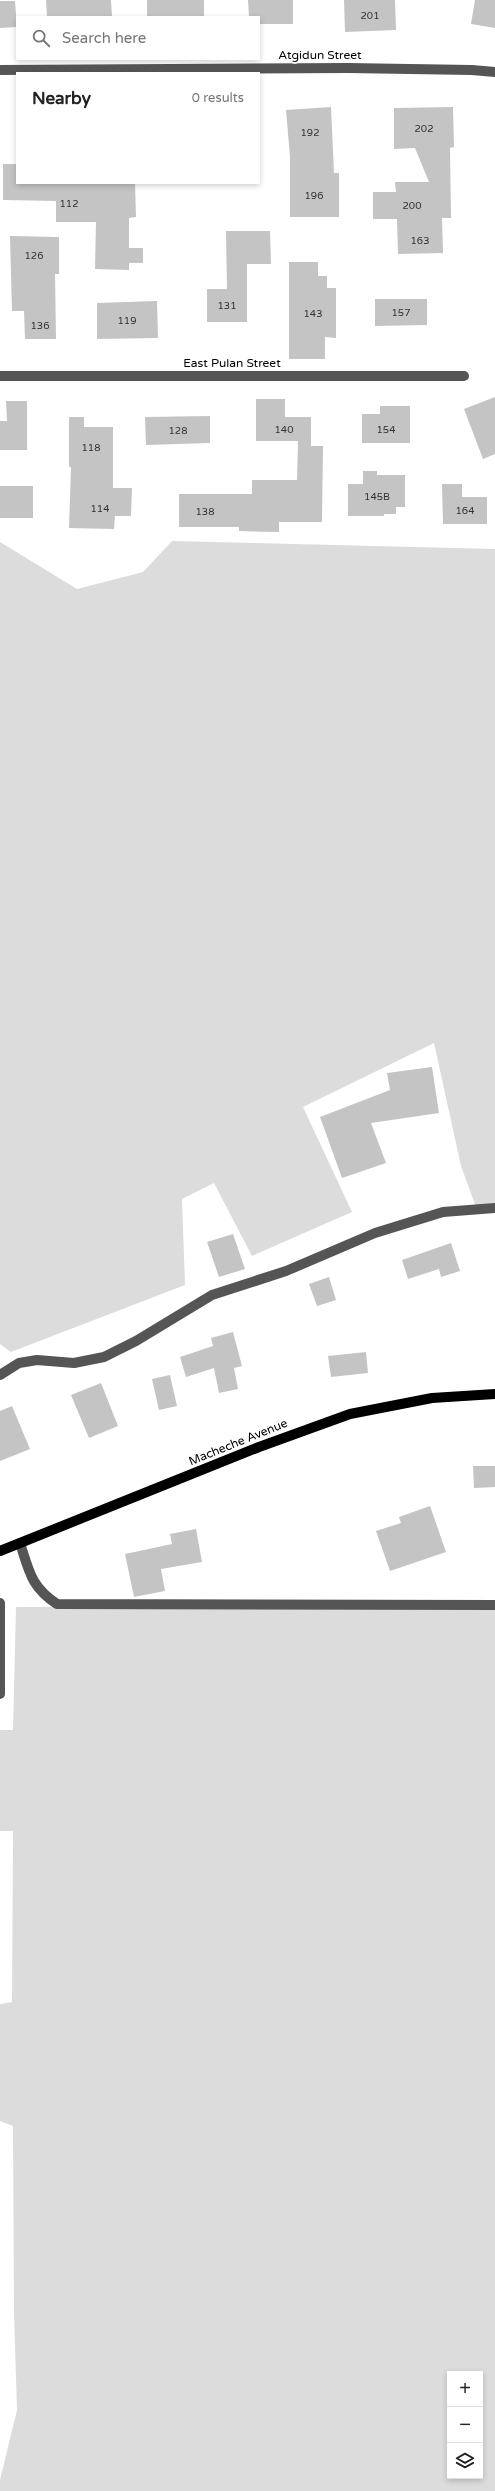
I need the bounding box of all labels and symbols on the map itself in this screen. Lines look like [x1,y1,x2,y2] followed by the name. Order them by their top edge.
[361,10,379,22] house number: 201
[278,48,362,62] street label: Atgidun Street
[415,123,433,135] house number: 202
[301,127,319,139] house number: 192
[305,190,323,202] house number: 196
[60,198,78,210] house number: 112
[403,200,421,212] house number: 200
[411,235,429,247] house number: 163
[25,250,43,262] house number: 126
[218,300,236,312] house number: 131
[392,307,410,319] house number: 157
[304,308,322,320] house number: 143
[118,315,136,327] house number: 119
[31,320,49,332] house number: 136
[183,356,281,370] street label: East Pulan Street
[275,424,293,436] house number: 140
[377,424,395,436] house number: 154
[169,425,187,437] house number: 128
[82,442,100,454] house number: 118
[364,491,390,503] house number: 145B
[91,503,109,515] house number: 114
[456,505,474,517] house number: 164
[196,506,214,518] house number: 138
[187,1416,290,1468] street label: Macheche Avenue

